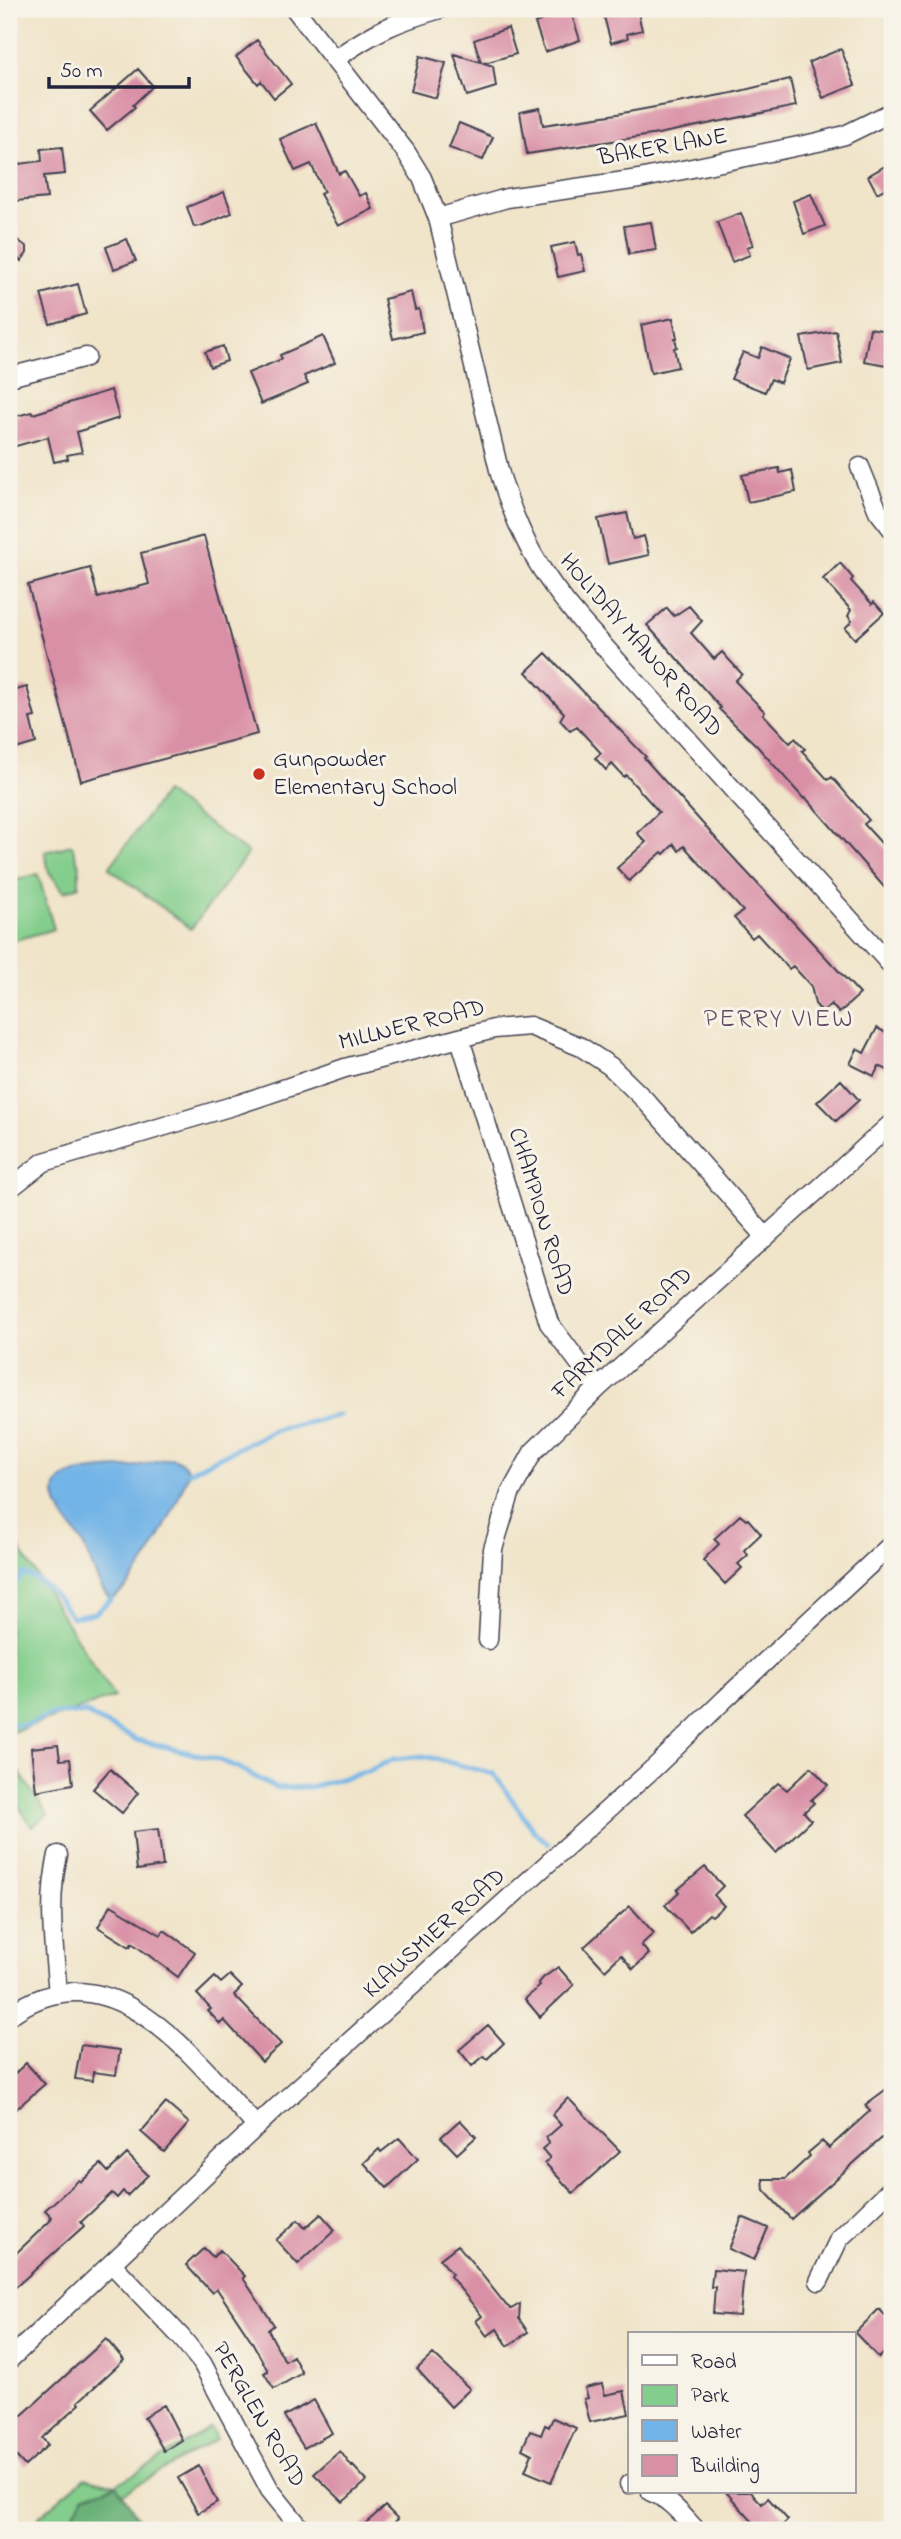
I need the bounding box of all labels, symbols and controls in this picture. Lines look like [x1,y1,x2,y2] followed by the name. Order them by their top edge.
[49,46,189,90] scale bar
[60,57,103,87] text: 50 m
[595,119,730,177] street label: BAKER LANE
[550,546,730,746] street label: HOLIDAY MANOR ROAD
[273,743,457,807] place label: Gunpowder Elementary School
[251,766,267,782] marker: Gunpowder Elementary School
[335,991,489,1061] street label: MILLNER ROAD
[704,1001,854,1039] district label: PERRY VIEW
[498,1124,582,1300] street label: CHAMPION ROAD
[544,1259,701,1409] street label: FARMDALE ROAD
[356,1860,514,2008] street label: KLAUSMIER ROAD
[628,2332,856,2494] legend
[202,2336,314,2494] street label: PERGLEN ROAD
[691,2348,737,2378] text: Road
[691,2382,730,2412] text: Park
[691,2418,742,2448] text: Water
[690,2452,760,2484] text: Building

